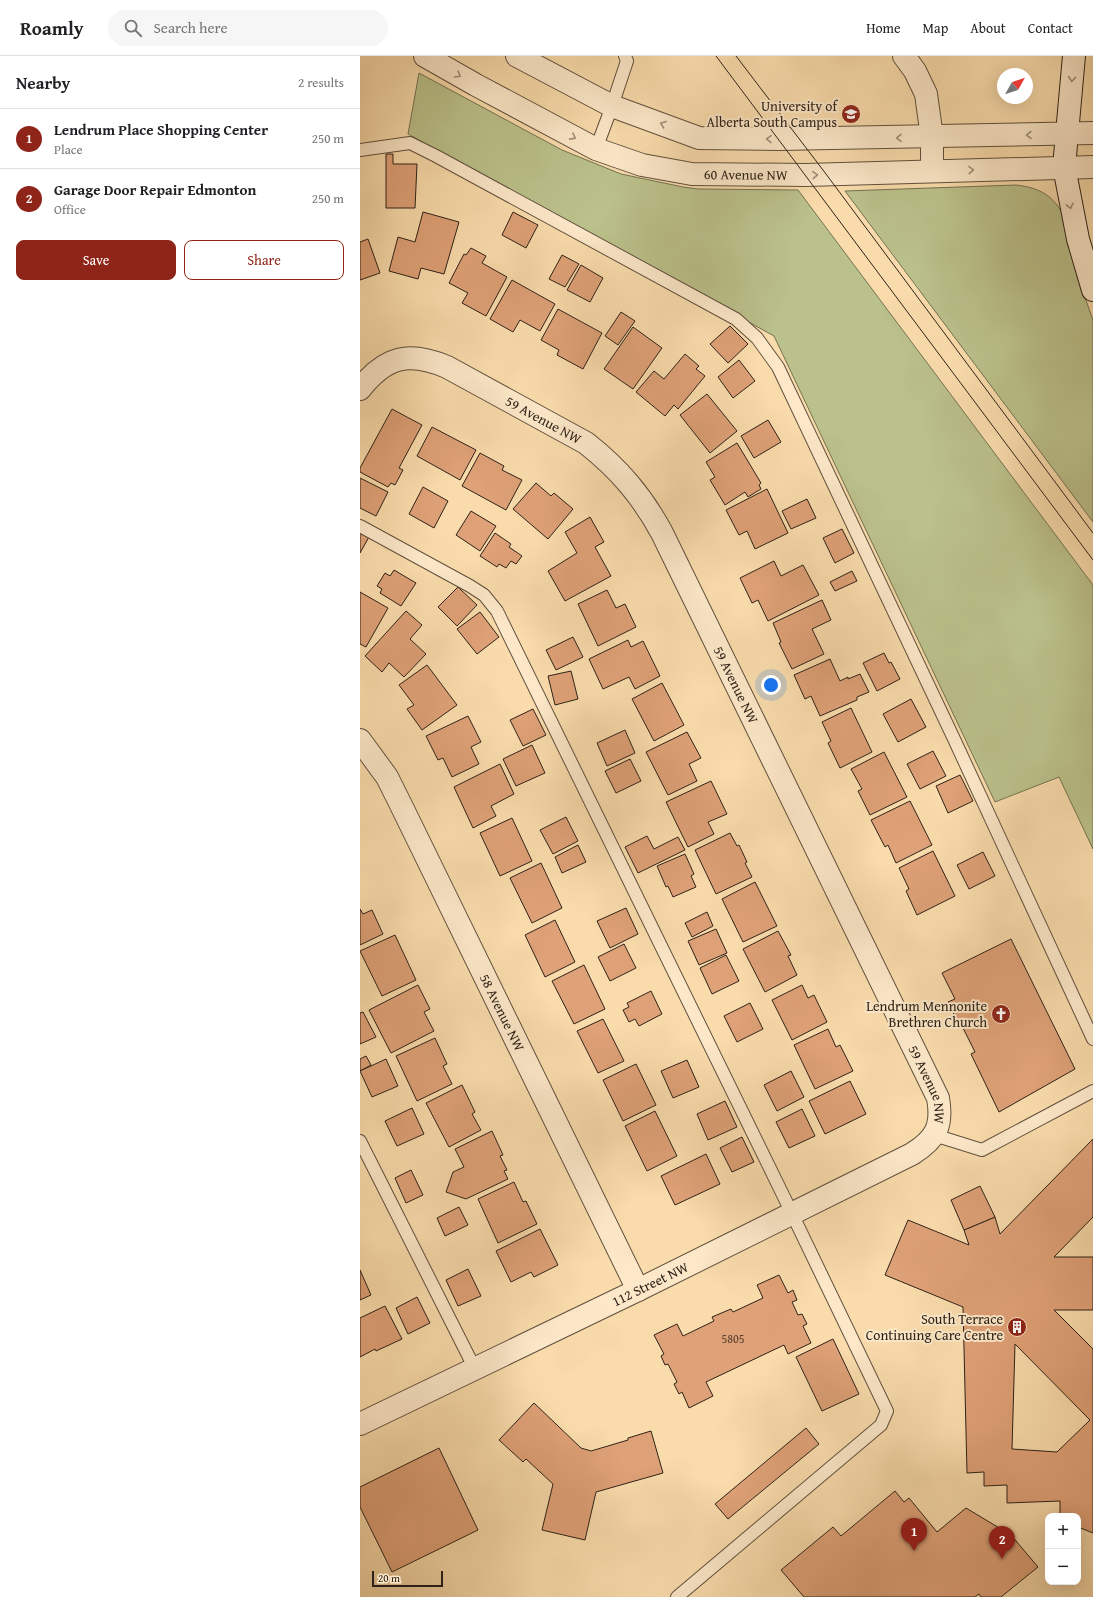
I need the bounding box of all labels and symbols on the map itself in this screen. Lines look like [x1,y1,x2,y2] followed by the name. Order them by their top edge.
[997,68,1033,104] north arrow
[454,71,462,78] one-way arrow
[1067,76,1076,82] one-way arrow
[707,96,838,132] place label: University of Alberta South Campus
[840,103,862,125] school or university icon: University of Alberta South Campus
[660,120,667,128] one-way arrow
[1026,131,1032,139] one-way arrow
[569,132,576,139] one-way arrow
[896,134,902,142] one-way arrow
[766,135,772,143] one-way arrow
[704,164,788,185] street label: 60 Avenue NW
[968,166,974,174] one-way arrow
[812,171,818,179] one-way arrow
[1066,203,1074,209] one-way arrow
[502,391,585,449] street label: 59 Avenue NW
[709,643,764,727] street label: 59 Avenue NW
[761,675,781,695] your location
[475,970,530,1055] street label: 58 Avenue NW
[866,996,987,1032] place label: Lendrum Mennonite Brethren Church
[990,1003,1012,1025] church icon: Lendrum Mennonite Brethren Church
[904,1042,950,1125] street label: 59 Avenue NW
[608,1257,692,1311] street label: 112 Street NW
[866,1309,1003,1345] place label: South Terrace Continuing Care Centre
[1006,1316,1028,1338] building icon: South Terrace Continuing Care Centre
[721,1330,745,1347] house number: 5805
[901,1518,927,1551] pin: 1
[989,1526,1015,1559] pin: 2
[372,1569,443,1588] scale bar

